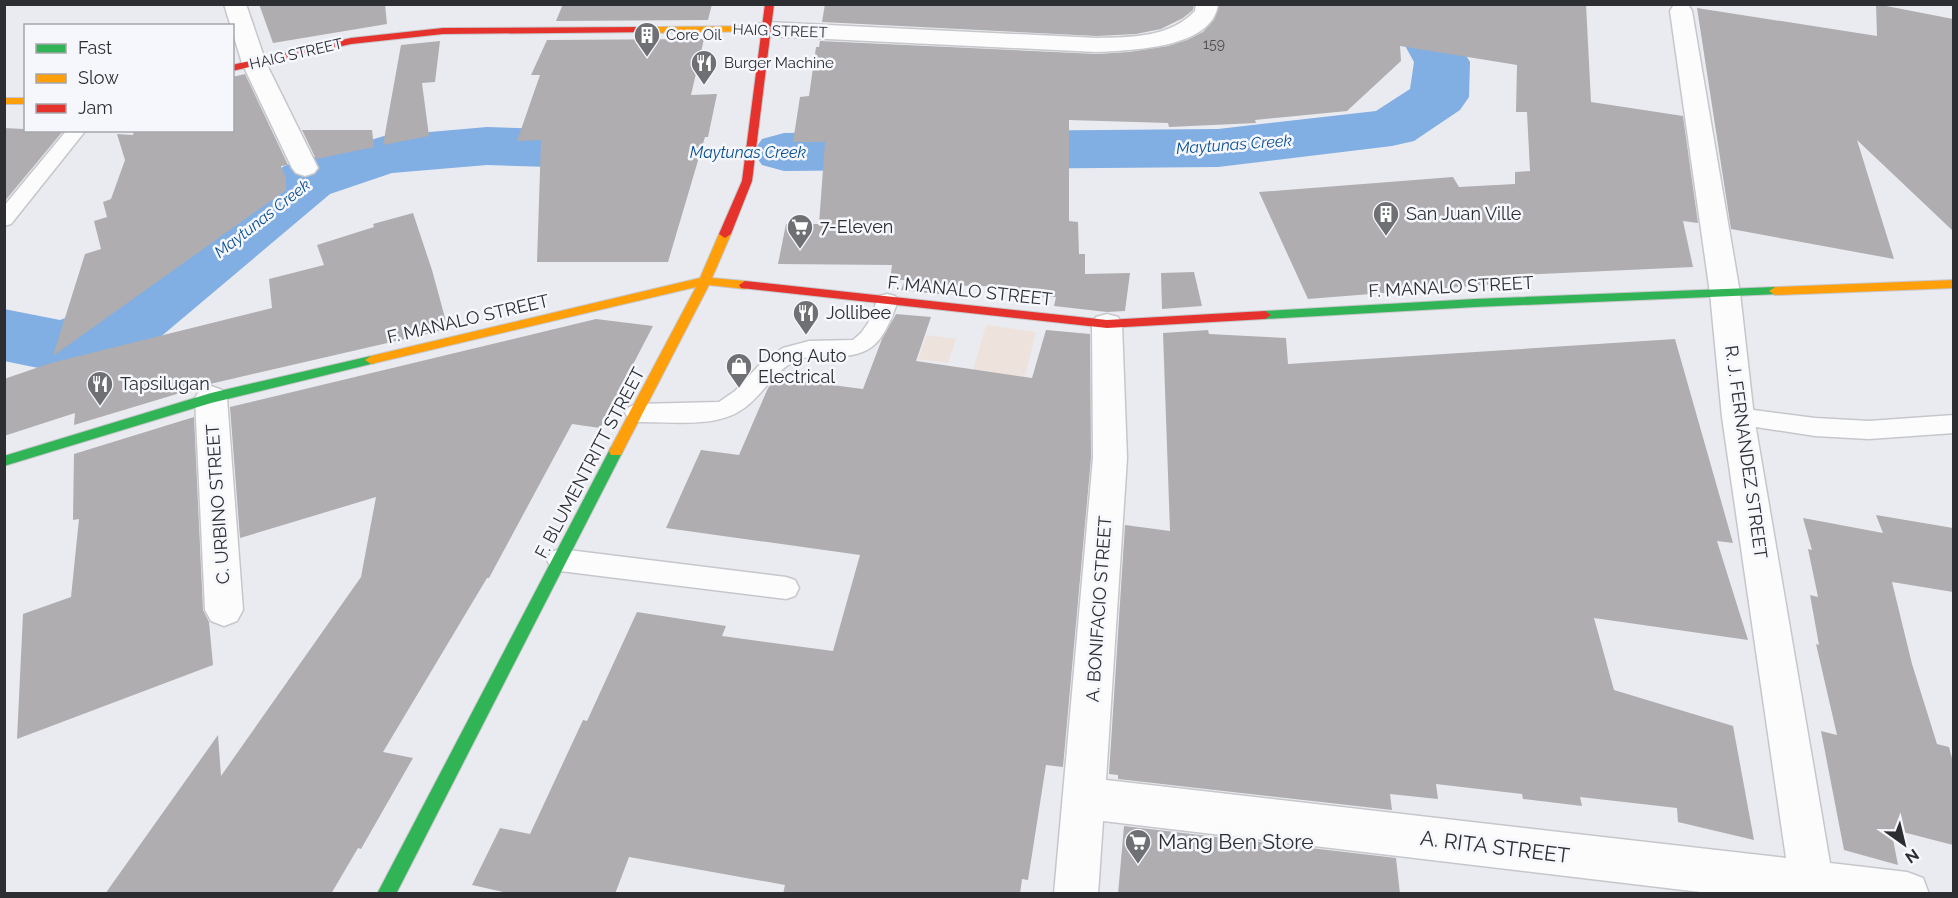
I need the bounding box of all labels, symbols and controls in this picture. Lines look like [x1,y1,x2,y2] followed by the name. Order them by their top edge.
[632,20,662,58] building icon: Core Oil
[732,20,828,42] street label: HAIG STREET
[24,24,234,132] legend
[666,26,722,44] place label: Core Oil
[248,35,344,73] street label: HAIG STREET
[1203,36,1225,52] house number: 159
[78,37,112,58] text: Fast
[689,48,719,86] restaurant icon: Burger Machine
[724,54,834,72] place label: Burger Machine
[78,67,119,88] text: Slow
[78,97,113,118] text: Jam
[1175,131,1293,158] water label: Maytunas Creek
[690,143,807,162] water label: Maytunas Creek
[211,175,314,262] water label: Maytunas Creek
[1371,199,1401,237] building icon: San Juan Ville
[1406,203,1522,224] place label: San Juan Ville
[785,212,815,250] supermarket icon: 7-Eleven
[820,216,893,237] place label: 7-Eleven
[887,271,1054,310] street label: F. MANALO STREET
[1368,272,1534,301] street label: F. MANALO STREET
[385,290,551,347] street label: F. MANALO STREET
[791,298,821,336] restaurant icon: Jollibee
[826,302,892,323] place label: Jollibee
[1721,344,1772,560] street label: R. J. FERNANDEZ STREET
[758,345,847,387] place label: Dong Auto Electrical
[724,351,754,389] shop icon: Dong Auto Electrical
[530,364,649,562] street label: F. BLUMENTRITT STREET
[85,369,115,407] restaurant icon: Tapsilugan
[120,373,210,394] place label: Tapsilugan
[201,423,234,585] street label: C. URBINO STREET
[1082,515,1115,703] street label: A. BONIFACIO STREET
[1874,814,1934,874] north arrow
[1419,825,1571,868] street label: A. RITA STREET
[1123,827,1153,865] supermarket icon: Mang Ben Store
[1158,829,1314,854] place label: Mang Ben Store
[1902,845,1922,867] text: N

